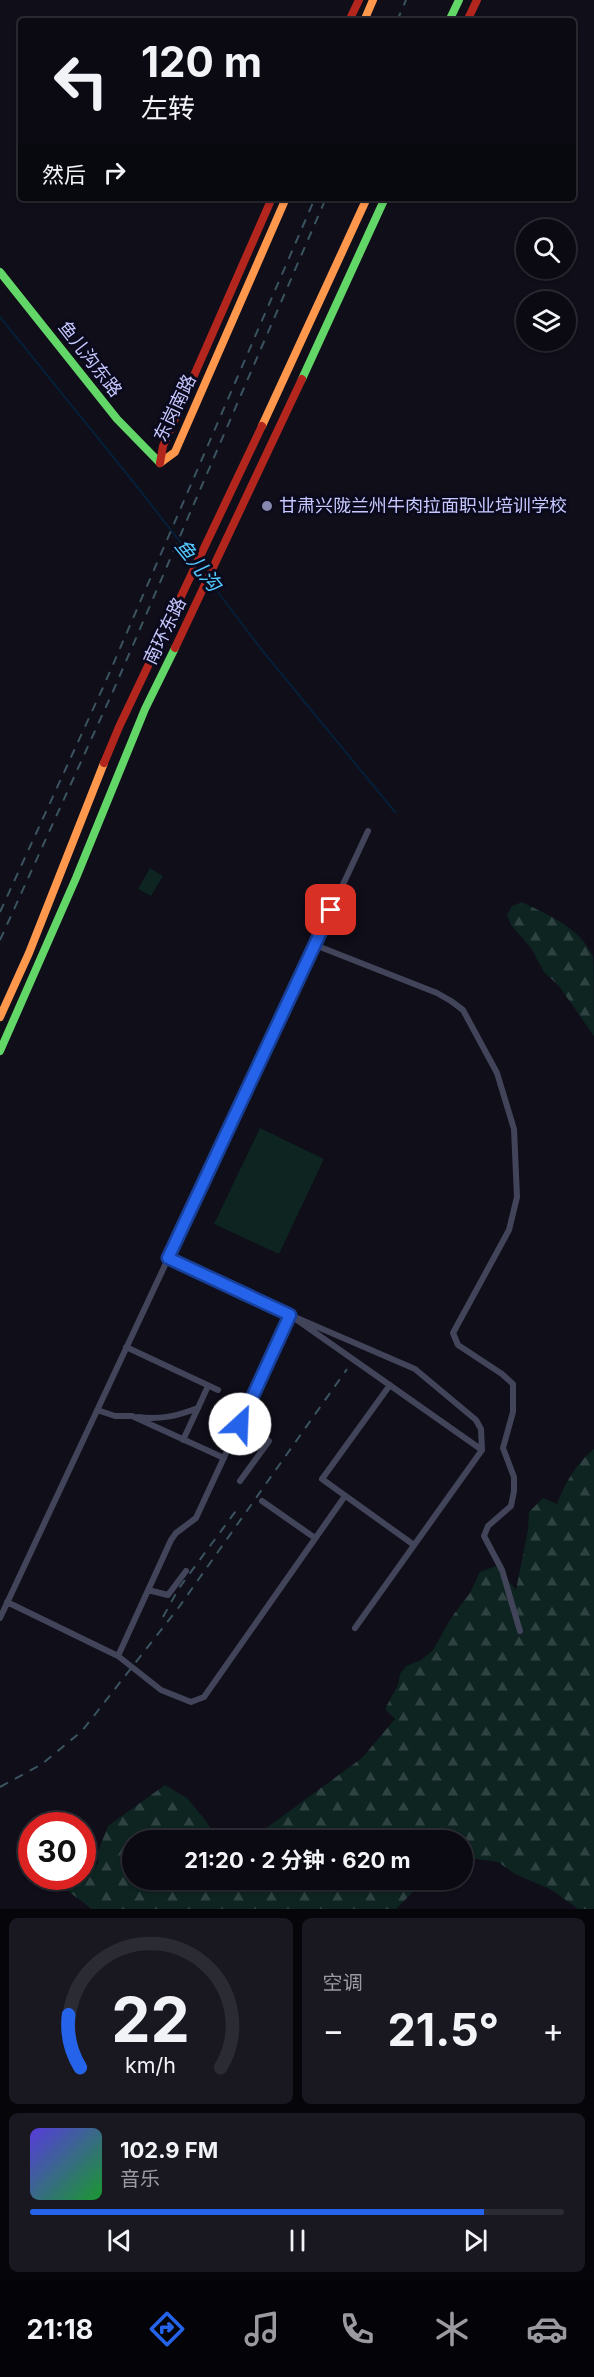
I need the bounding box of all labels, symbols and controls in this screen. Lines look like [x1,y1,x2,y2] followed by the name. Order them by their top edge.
[141,36,262,87] text: 120 m
[42,42,120,120] icon: left
[141,92,195,125] text: 左转
[98,156,131,189] icon: right
[42,162,86,188] text: 然后
[516,219,576,351] map controls
[516,219,576,279] button: search
[516,291,576,351] button: layers
[54,317,126,401] street label: 鱼儿沟东路
[149,371,200,445] street label: 东岗南路
[279,495,567,516] place label: 甘肃兴陇兰州牛肉拉面职业培训学校
[260,499,274,513] marker: 甘肃兴陇兰州牛肉拉面职业培训学校
[170,534,227,597] water label: 鱼儿沟
[139,594,190,668] street label: 南环东路
[305,884,356,935] pin
[314,893,347,926] icon: arrive
[208,1392,272,1456] position arrow
[18,1812,96,1890] speed limit sign: 30
[184,1847,411,1873] text: 21:20 · 2 分钟 · 620 m
[323,1971,363,1995] text: 空调
[111,1982,190,2057] text: 22
[387,2002,499,2057] text: 21.5°
[323,2010,344,2050] text: −
[542,2010,564,2050] text: +
[125,2052,176,2078] text: km/h
[120,2137,218,2163] text: 102.9 FM
[120,2167,160,2191] text: 音乐
[103,2224,136,2257] icon: previous
[281,2224,314,2257] icon: pause
[459,2224,492,2257] icon: next
[146,2308,188,2350] icon: directions
[241,2308,283,2350] icon: music
[336,2308,378,2350] icon: phone
[431,2308,473,2350] icon: climate
[526,2308,568,2350] icon: car
[26,2313,93,2346] text: 21:18

